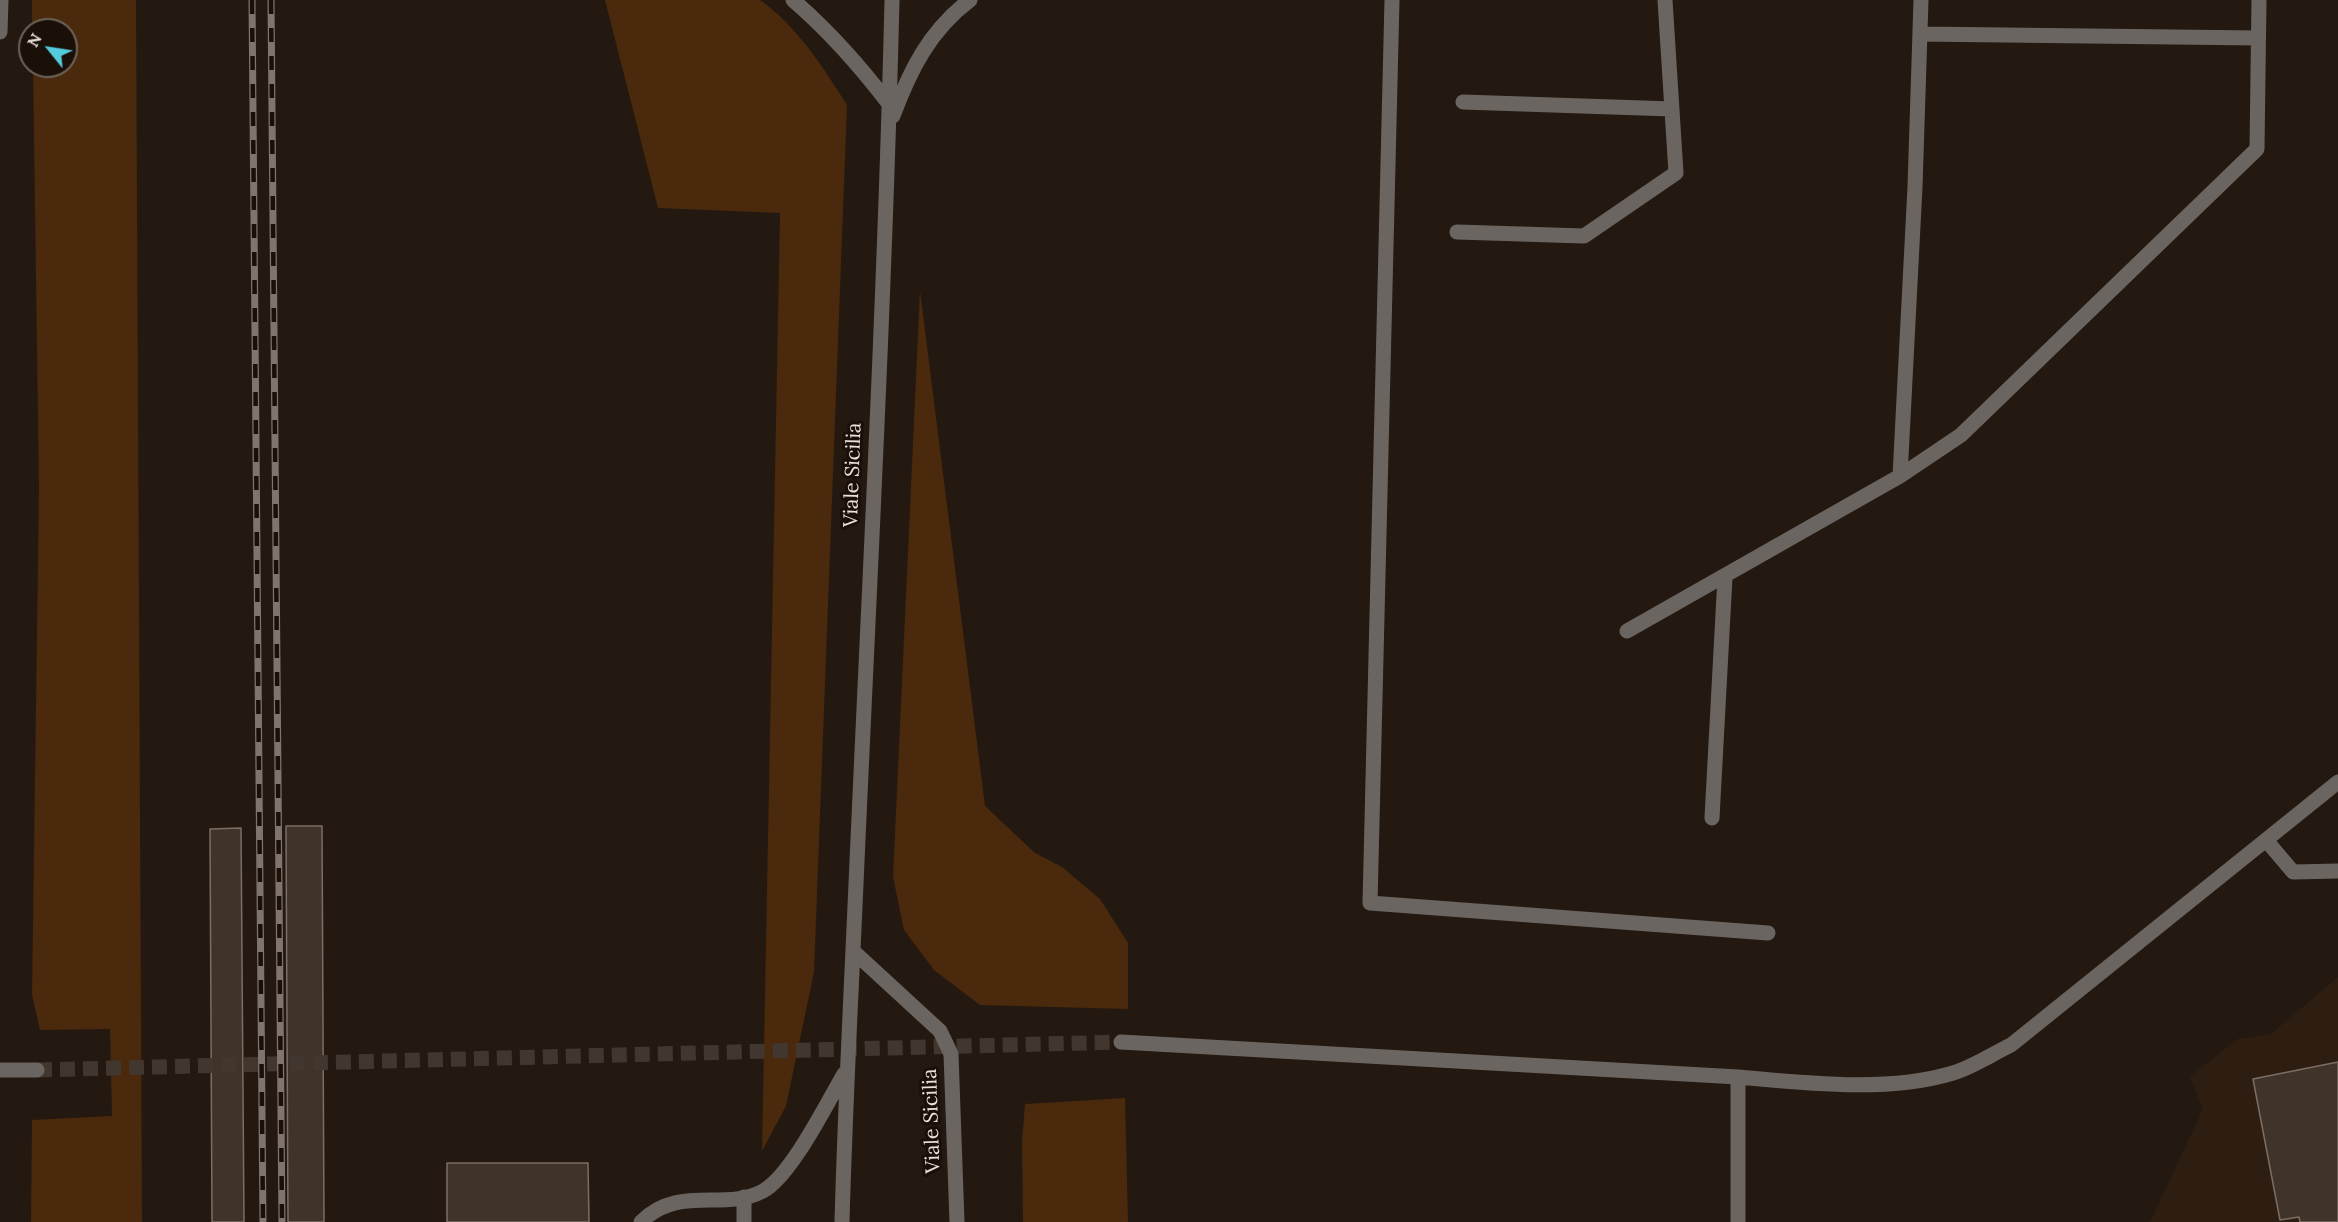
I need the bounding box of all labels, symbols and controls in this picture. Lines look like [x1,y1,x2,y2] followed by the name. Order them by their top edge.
[18,18,78,78] north arrow
[22,30,46,50] text: N
[839,422,867,528] street label: Viale Sicilia
[918,1068,946,1174] street label: Viale Sicilia

